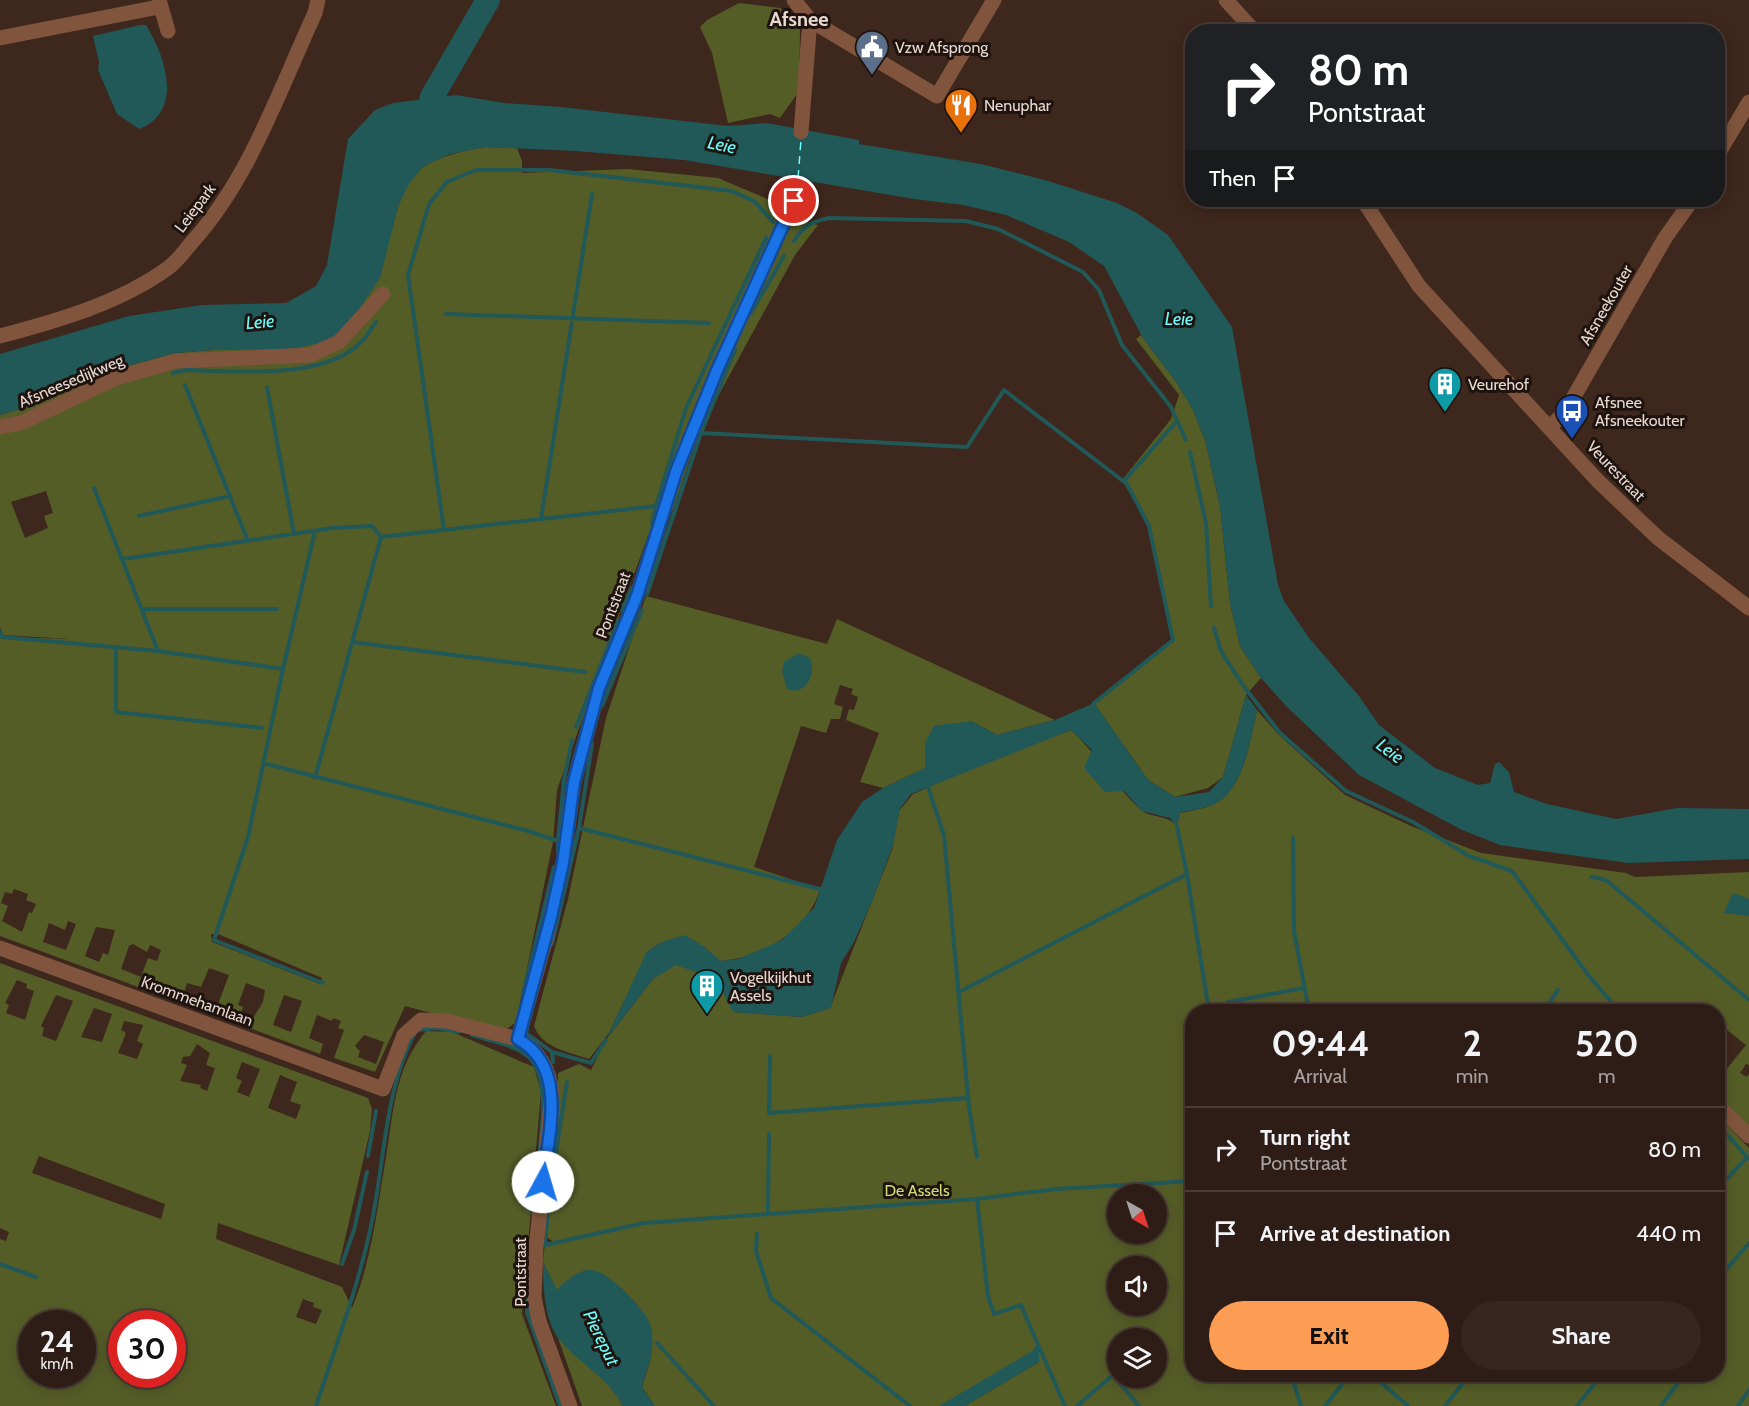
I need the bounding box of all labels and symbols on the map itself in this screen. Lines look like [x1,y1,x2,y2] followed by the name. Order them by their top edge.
[769,7,829,31] district label: Afsnee
[854,29,890,76] public building icon: Vzw Afsprong
[895,38,989,57] place label: Vzw Afsprong
[943,87,979,134] restaurant icon: Nenuphar
[984,96,1052,115] place label: Nenuphar
[706,131,738,159] water label: Leie
[768,175,819,226] pin
[170,179,220,236] street label: Leiepark
[1575,261,1637,348] street label: Afsneekouter
[1165,308,1193,330] water label: Leie
[245,310,275,334] water label: Leie
[16,350,127,412] street label: Afsneesedijkweg
[1427,366,1463,413] building icon: Veurehof
[1468,375,1530,394] place label: Veurehof
[1554,393,1590,440] bus stop icon: Afsnee Afsneekouter
[1595,393,1685,430] place label: Afsnee Afsneekouter
[1583,437,1650,505] street label: Veurestraat
[592,569,635,641] street label: Pontstraat
[1372,734,1408,768] water label: Leie
[689,968,725,1015] building icon: Vogelkijkhut Assels
[730,968,812,1005] place label: Vogelkijkhut Assels
[139,972,255,1030] street label: Krommehamlaan
[511,1150,575,1214] position arrow
[884,1181,950,1200] park label: De Assels
[1107,1184,1167,1244] north arrow
[511,1237,530,1307] street label: Pontstraat
[578,1307,624,1370] water label: Piereput
[108,1310,186,1388] speed limit sign: 30

